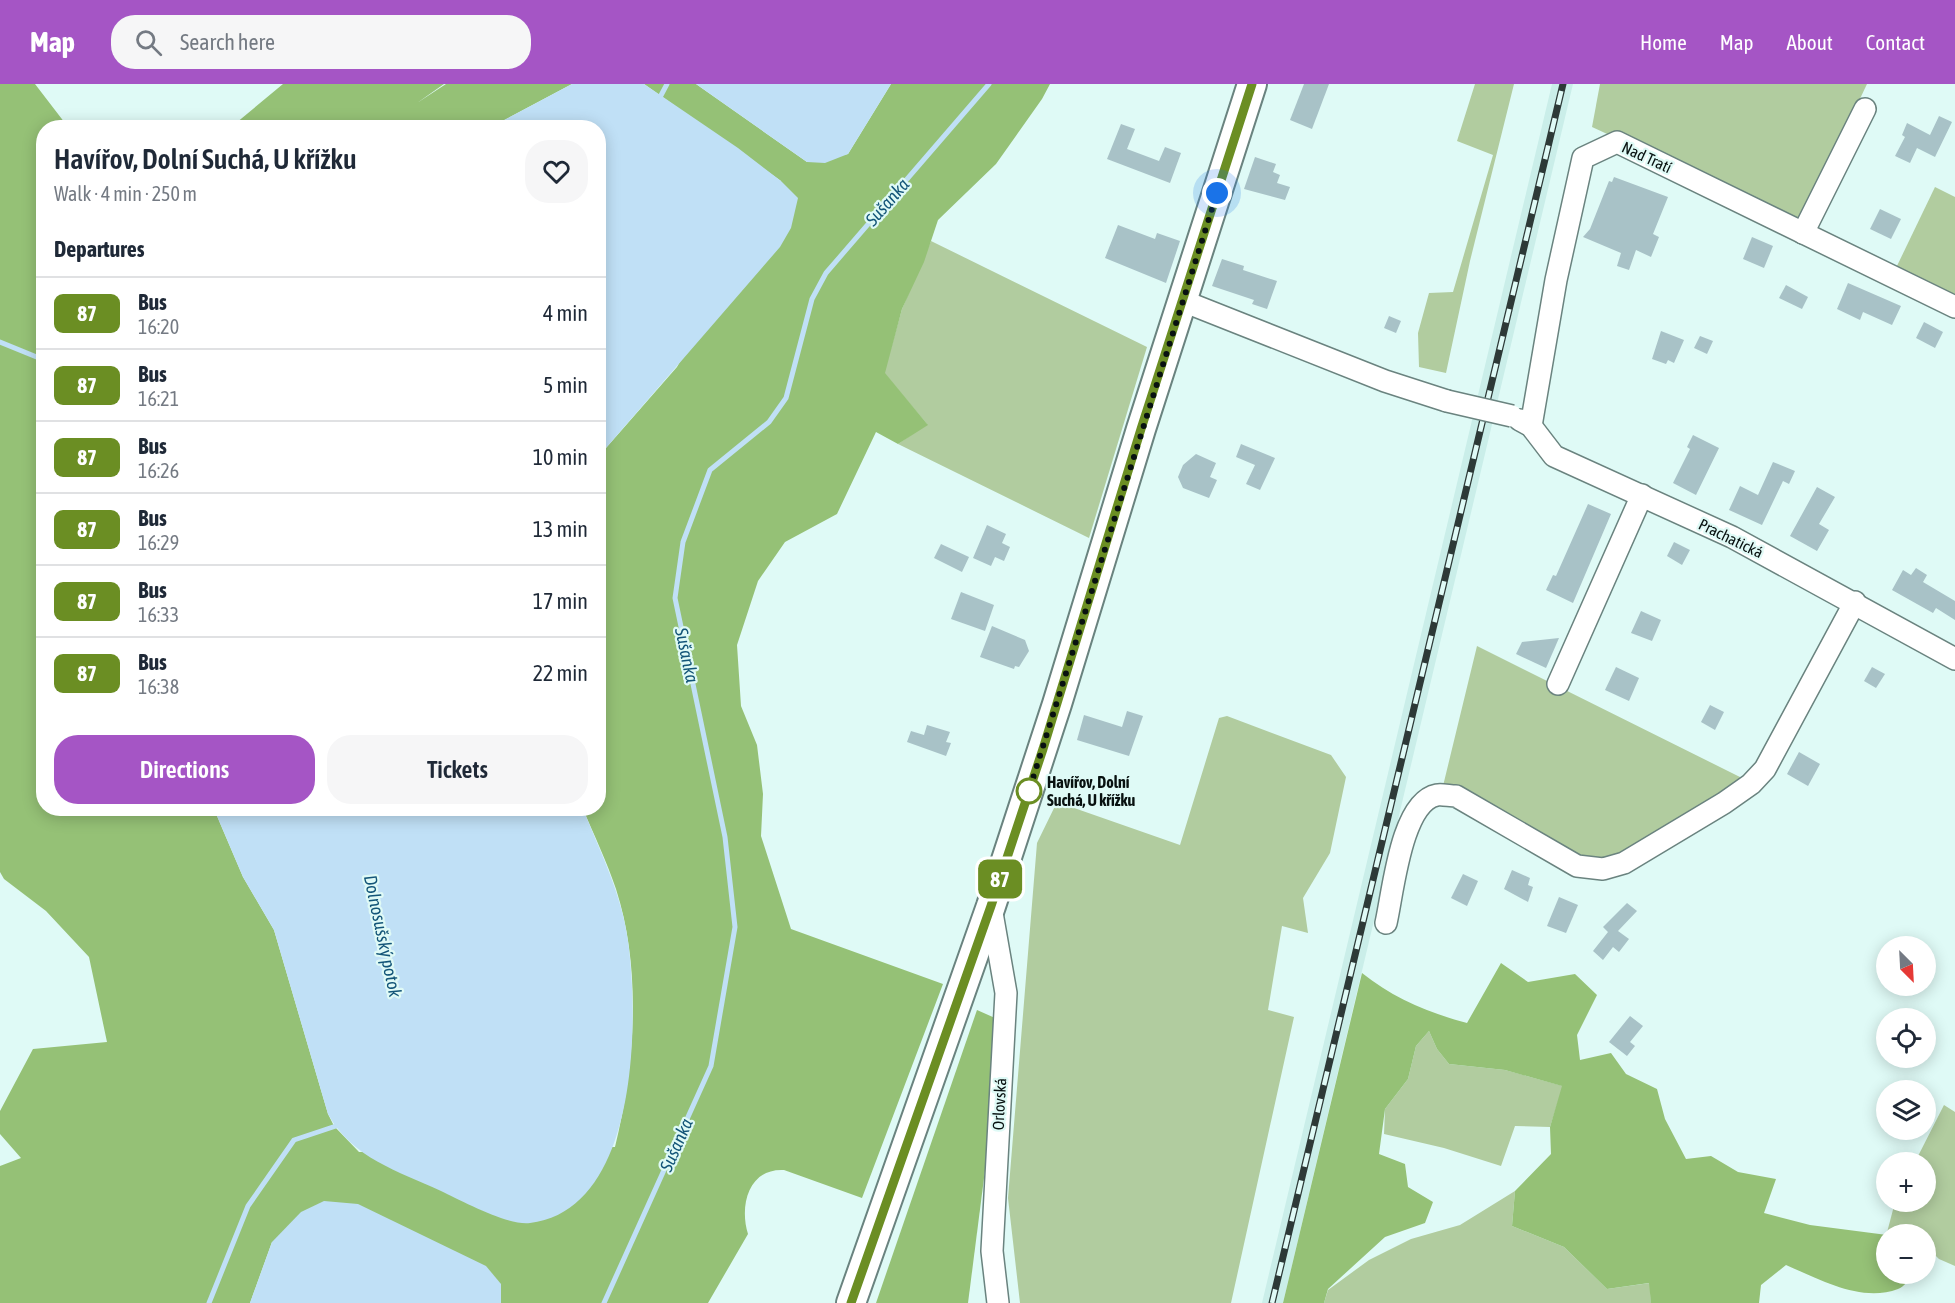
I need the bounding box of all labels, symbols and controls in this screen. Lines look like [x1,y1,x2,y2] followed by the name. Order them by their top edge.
[111,15,531,69] search box
[30,26,75,58] text: Map
[132,26,165,59] icon: search
[180,29,275,55] text: Search here
[1640,30,1687,54] text: Home
[1720,30,1754,54] text: Map
[1787,30,1833,54] text: About
[1866,30,1925,54] text: Contact
[1619,138,1675,176] street label: Nad Tratí
[525,140,588,203] button: heart
[54,143,356,175] text: Havířov, Dolní Suchá, U křížku
[860,174,914,231] water label: Sušanka
[1202,178,1232,208] your location
[54,182,197,205] text: Walk · 4 min · 250 m
[54,236,144,262] text: Departures
[138,289,167,315] text: Bus
[543,300,588,326] text: 4 min
[77,301,97,325] text: 87
[138,315,179,338] text: 16:20
[138,361,167,387] text: Bus
[543,372,588,398] text: 5 min
[77,373,97,397] text: 87
[138,387,179,410] text: 16:21
[138,433,167,459] text: Bus
[533,444,588,470] text: 10 min
[77,445,97,469] text: 87
[138,459,179,482] text: 16:26
[138,505,167,531] text: Bus
[1696,515,1766,561] street label: Prachatická
[533,516,588,542] text: 13 min
[77,517,97,541] text: 87
[138,531,179,554] text: 16:29
[138,577,167,603] text: Bus
[533,588,588,614] text: 17 min
[77,589,97,613] text: 87
[138,603,179,626] text: 16:33
[671,625,703,685] water label: Sušanka
[138,649,167,675] text: Bus
[533,660,588,686] text: 22 min
[77,661,97,685] text: 87
[138,675,179,698] text: 16:38
[54,735,315,804] button: Directions
[327,735,588,804] button: Tickets
[1047,773,1135,809] place label: Havířov, Dolní Suchá, U křížku
[1016,778,1042,804] marker: Havířov, Dolní Suchá, U křížku
[973,860,1027,898] line badge: 87
[990,867,1010,891] text: 87
[360,873,406,1000] water label: Dolnosušský potok
[1876,936,1936,996] north arrow
[1876,936,1936,1284] map controls
[1876,1008,1936,1068] button: locate
[989,1077,1009,1131] street label: Orlovská
[1876,1080,1936,1140] button: layers
[655,1115,697,1176] water label: Sušanka
[1876,1152,1936,1212] button: +
[1876,1224,1936,1284] button: −

